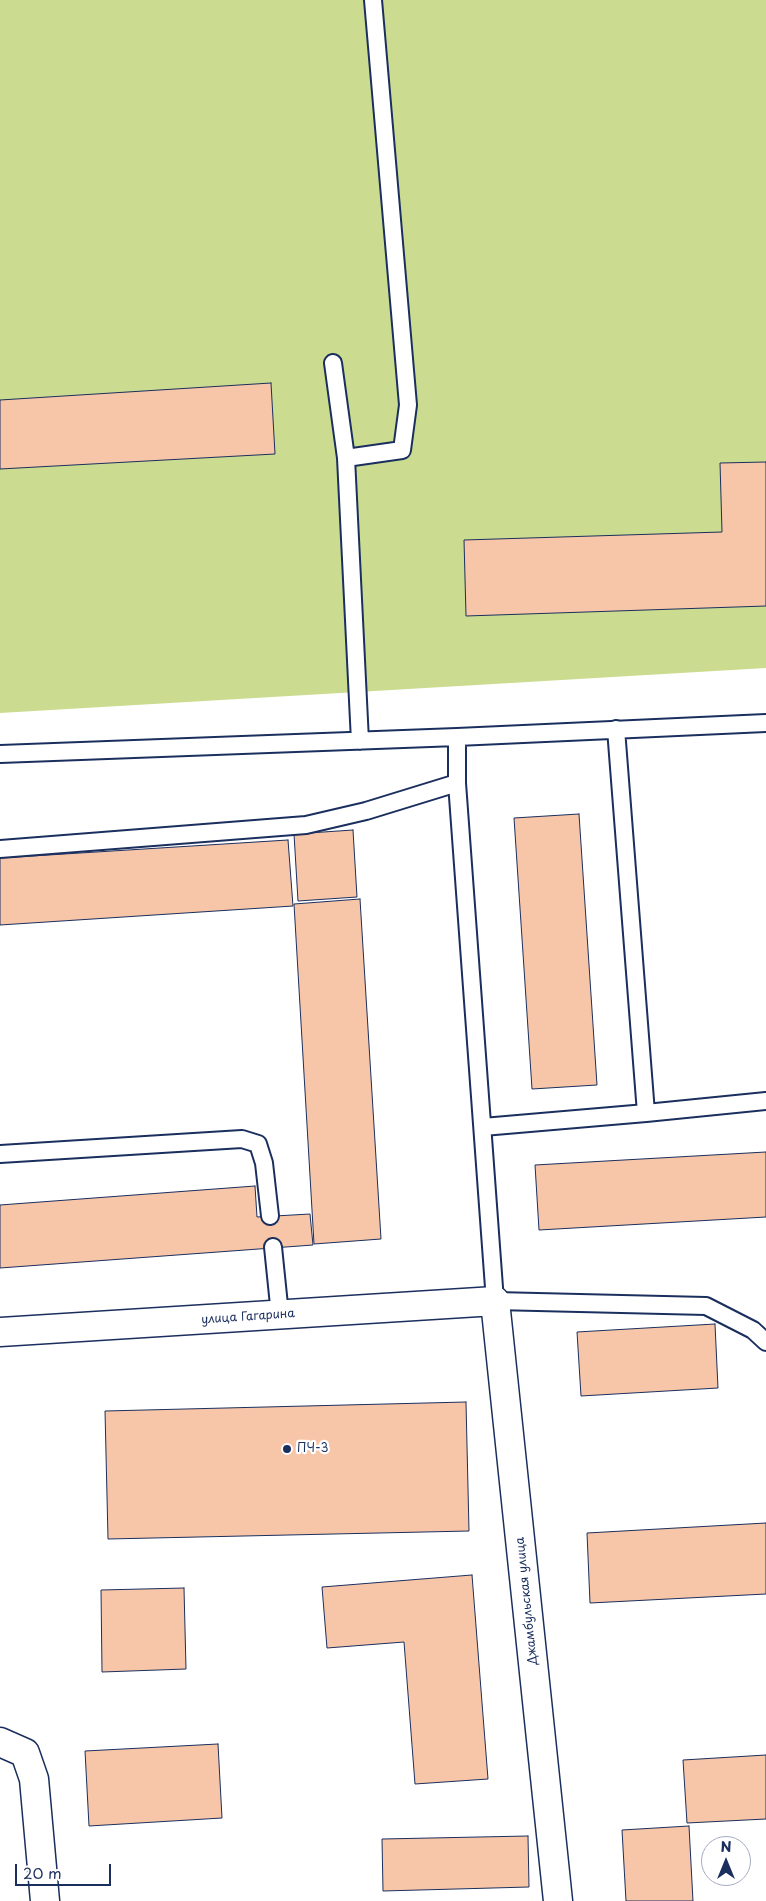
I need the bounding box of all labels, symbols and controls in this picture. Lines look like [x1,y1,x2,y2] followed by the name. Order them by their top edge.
[201,1307,295,1327] street label: улица Гагарина
[297,1442,328,1456] place label: ПЧ-3
[281,1443,293,1455] marker: ПЧ-3
[513,1536,541,1666] street label: Джамбульская улица
[701,1836,751,1886] north arrow
[720,1836,732,1857] text: N
[18,1854,114,1886] scale bar
[23,1861,62,1884] text: 20 m

